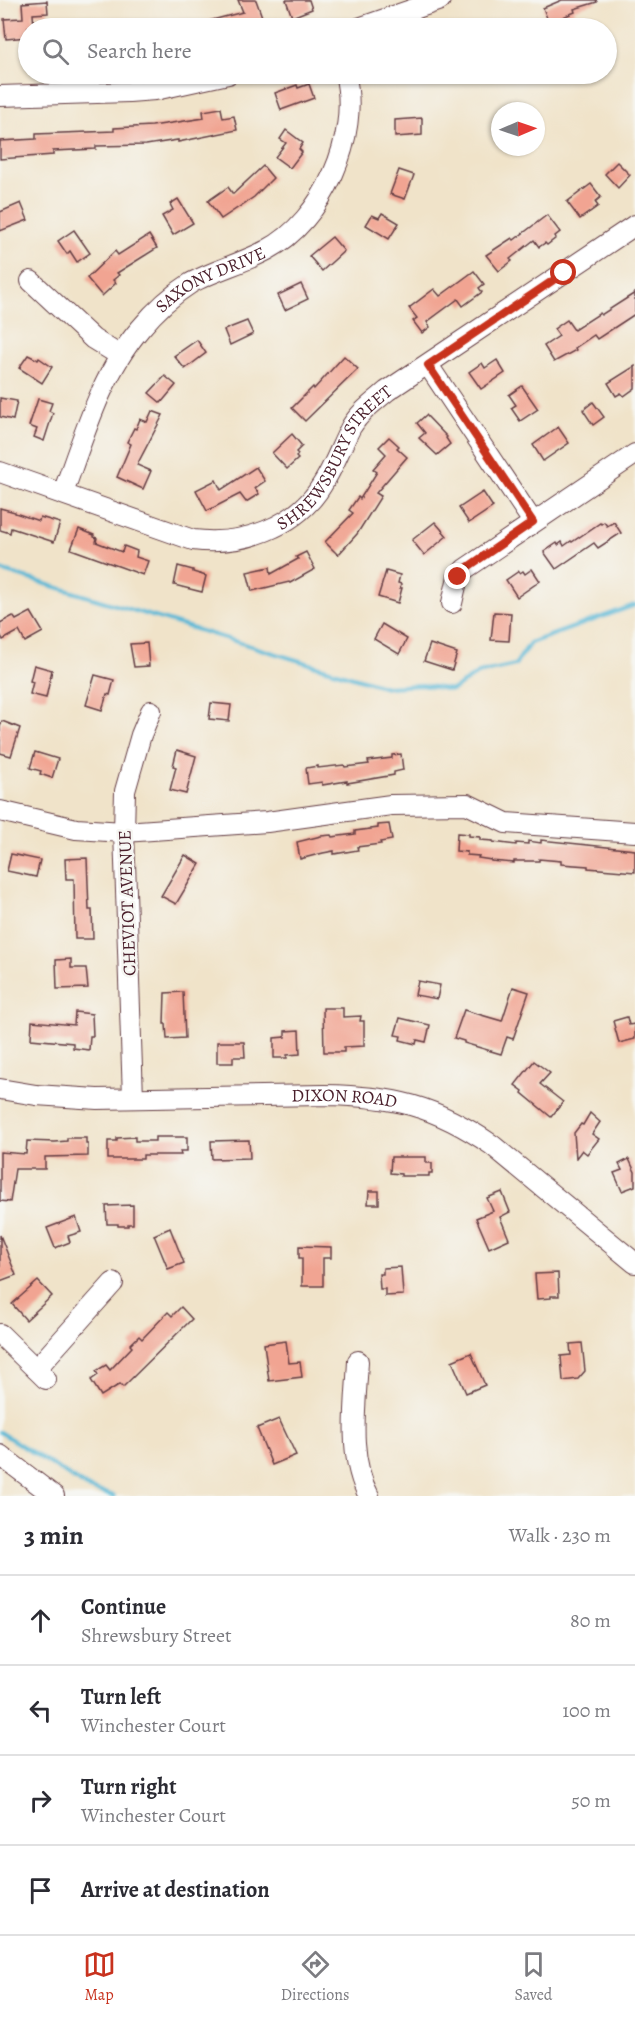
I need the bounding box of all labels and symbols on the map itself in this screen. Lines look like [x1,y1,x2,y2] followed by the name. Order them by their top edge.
[491,102,545,156] north arrow
[150,241,269,318] street label: SAXONY DRIVE
[550,259,576,285] route start
[272,380,397,536] street label: SHREWSBURY STREET
[444,563,470,589] route end
[112,830,142,976] street label: CHEVIOT AVENUE
[291,1083,399,1113] street label: DIXON ROAD

